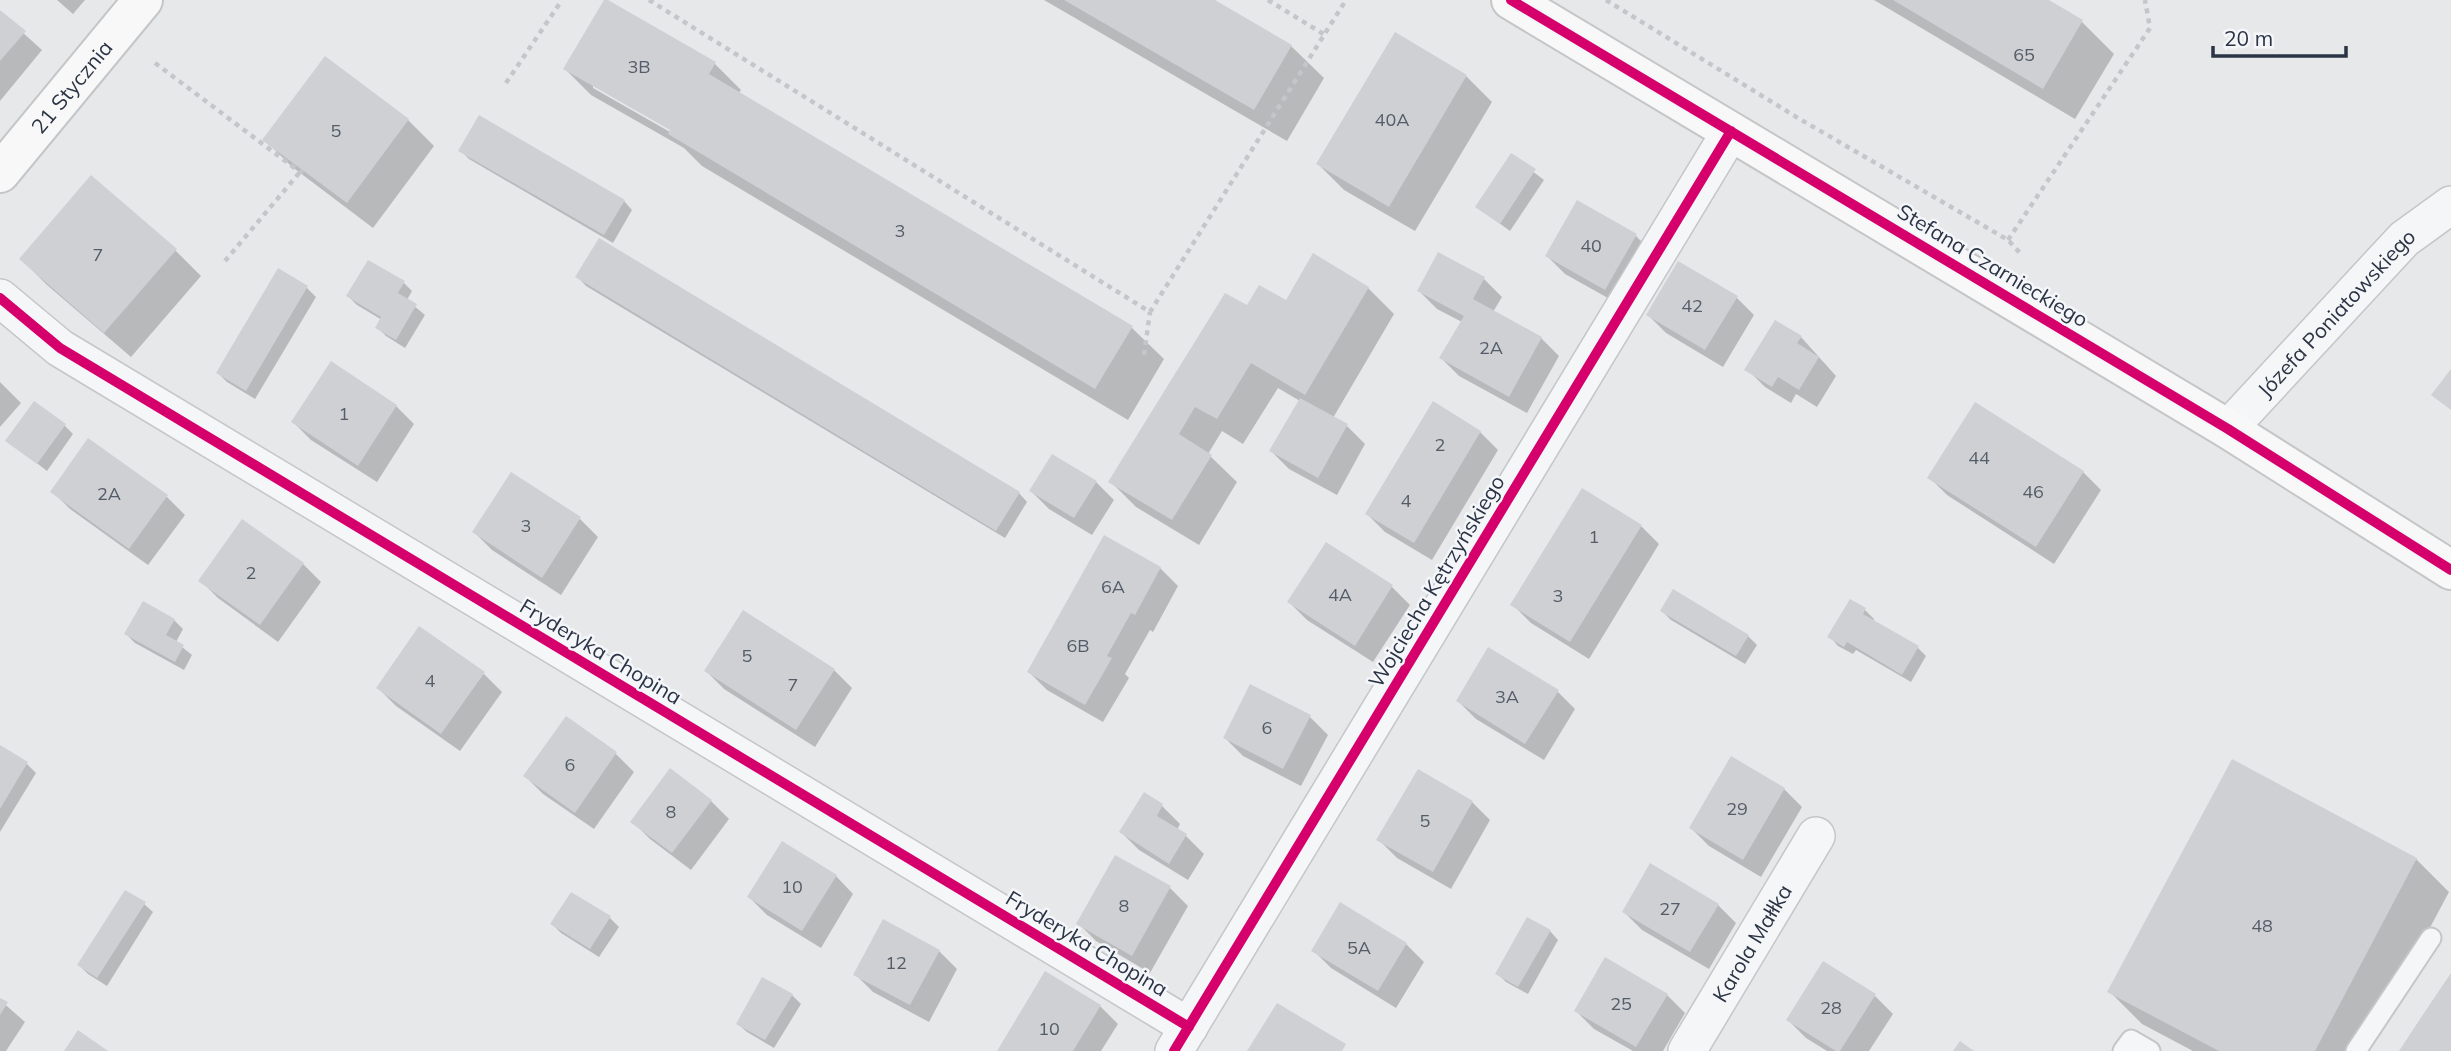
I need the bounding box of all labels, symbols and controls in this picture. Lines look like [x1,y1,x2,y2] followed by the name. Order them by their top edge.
[2213,14,2346,58] scale bar
[2224,25,2273,51] text: 20 m
[25,35,118,139] street label: 21 Stycznia
[2013,43,2035,66] house number: 65
[627,55,651,78] house number: 3B
[1375,108,1409,131] house number: 40A
[331,119,342,142] house number: 5
[1893,198,2093,332] street label: Stefana Czarnieckiego
[895,219,905,242] house number: 3
[2252,222,2420,402] street label: Józefa Poniatowskiego
[1580,234,1602,257] house number: 40
[93,243,103,266] house number: 7
[1681,294,1703,317] house number: 42
[1479,336,1503,359] house number: 2A
[339,402,349,425] house number: 1
[1435,433,1445,456] house number: 2
[1968,446,1990,469] house number: 44
[1362,470,1510,692] street label: Wojciecha Kętrzyńskiego
[2022,480,2044,503] house number: 46
[97,482,121,505] house number: 2A
[1401,489,1412,512] house number: 4
[521,514,531,537] house number: 3
[1589,525,1599,548] house number: 1
[246,561,256,584] house number: 2
[1101,575,1125,598] house number: 6A
[1328,583,1352,606] house number: 4A
[1553,584,1563,607] house number: 3
[515,592,687,710] street label: Fryderyka Chopina
[1066,634,1090,657] house number: 6B
[742,644,753,667] house number: 5
[425,669,436,692] house number: 4
[788,673,798,696] house number: 7
[1495,685,1519,708] house number: 3A
[1262,716,1272,739] house number: 6
[565,753,575,776] house number: 6
[1726,797,1748,820] house number: 29
[666,800,676,823] house number: 8
[1420,809,1431,832] house number: 5
[781,875,803,898] house number: 10
[1707,879,1797,1006] street label: Karola Małłka
[1001,884,1173,1002] street label: Fryderyka Chopina
[1119,894,1129,917] house number: 8
[1659,897,1681,920] house number: 27
[2251,914,2273,937] house number: 48
[1347,936,1371,959] house number: 5A
[885,951,907,974] house number: 12
[1610,992,1632,1015] house number: 25
[1820,996,1842,1019] house number: 28
[1038,1017,1060,1040] house number: 10

